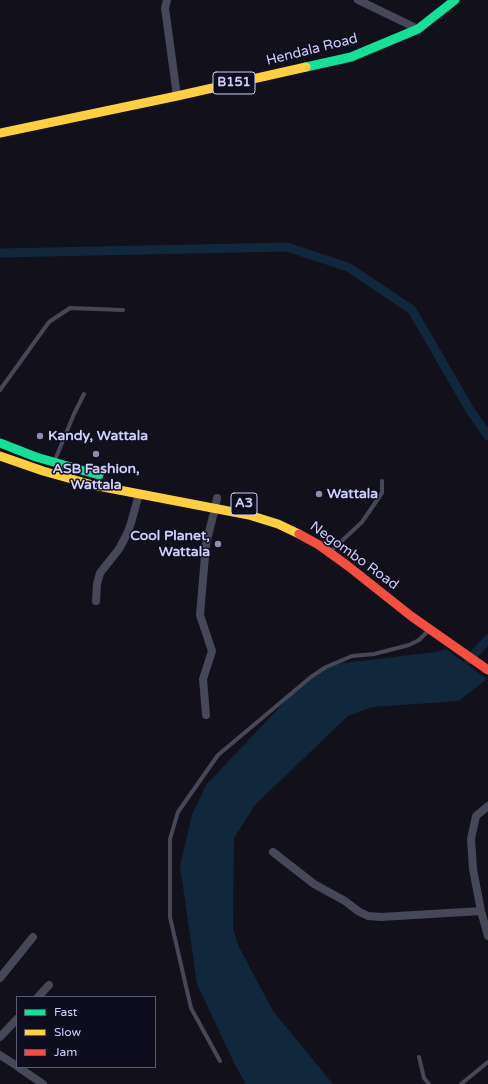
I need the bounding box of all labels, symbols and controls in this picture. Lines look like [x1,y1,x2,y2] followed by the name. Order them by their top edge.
[265,31,359,69] street label: Hendala Road
[213,72,255,94] road number: B151
[48,428,148,444] place label: Kandy, Wattala
[35,431,45,441] marker: Kandy, Wattala
[91,449,101,459] marker: ASB Fashion, Wattala
[52,461,140,494] place label: ASB Fashion, Wattala
[327,486,378,502] place label: Wattala
[314,489,324,499] marker: Wattala
[231,493,257,515] road number: A3
[306,518,402,594] street label: Negombo Road
[130,528,210,560] place label: Cool Planet, Wattala
[213,539,223,549] marker: Cool Planet, Wattala
[16,996,156,1068] legend
[54,1005,77,1019] text: Fast
[54,1025,81,1039] text: Slow
[54,1045,77,1059] text: Jam

